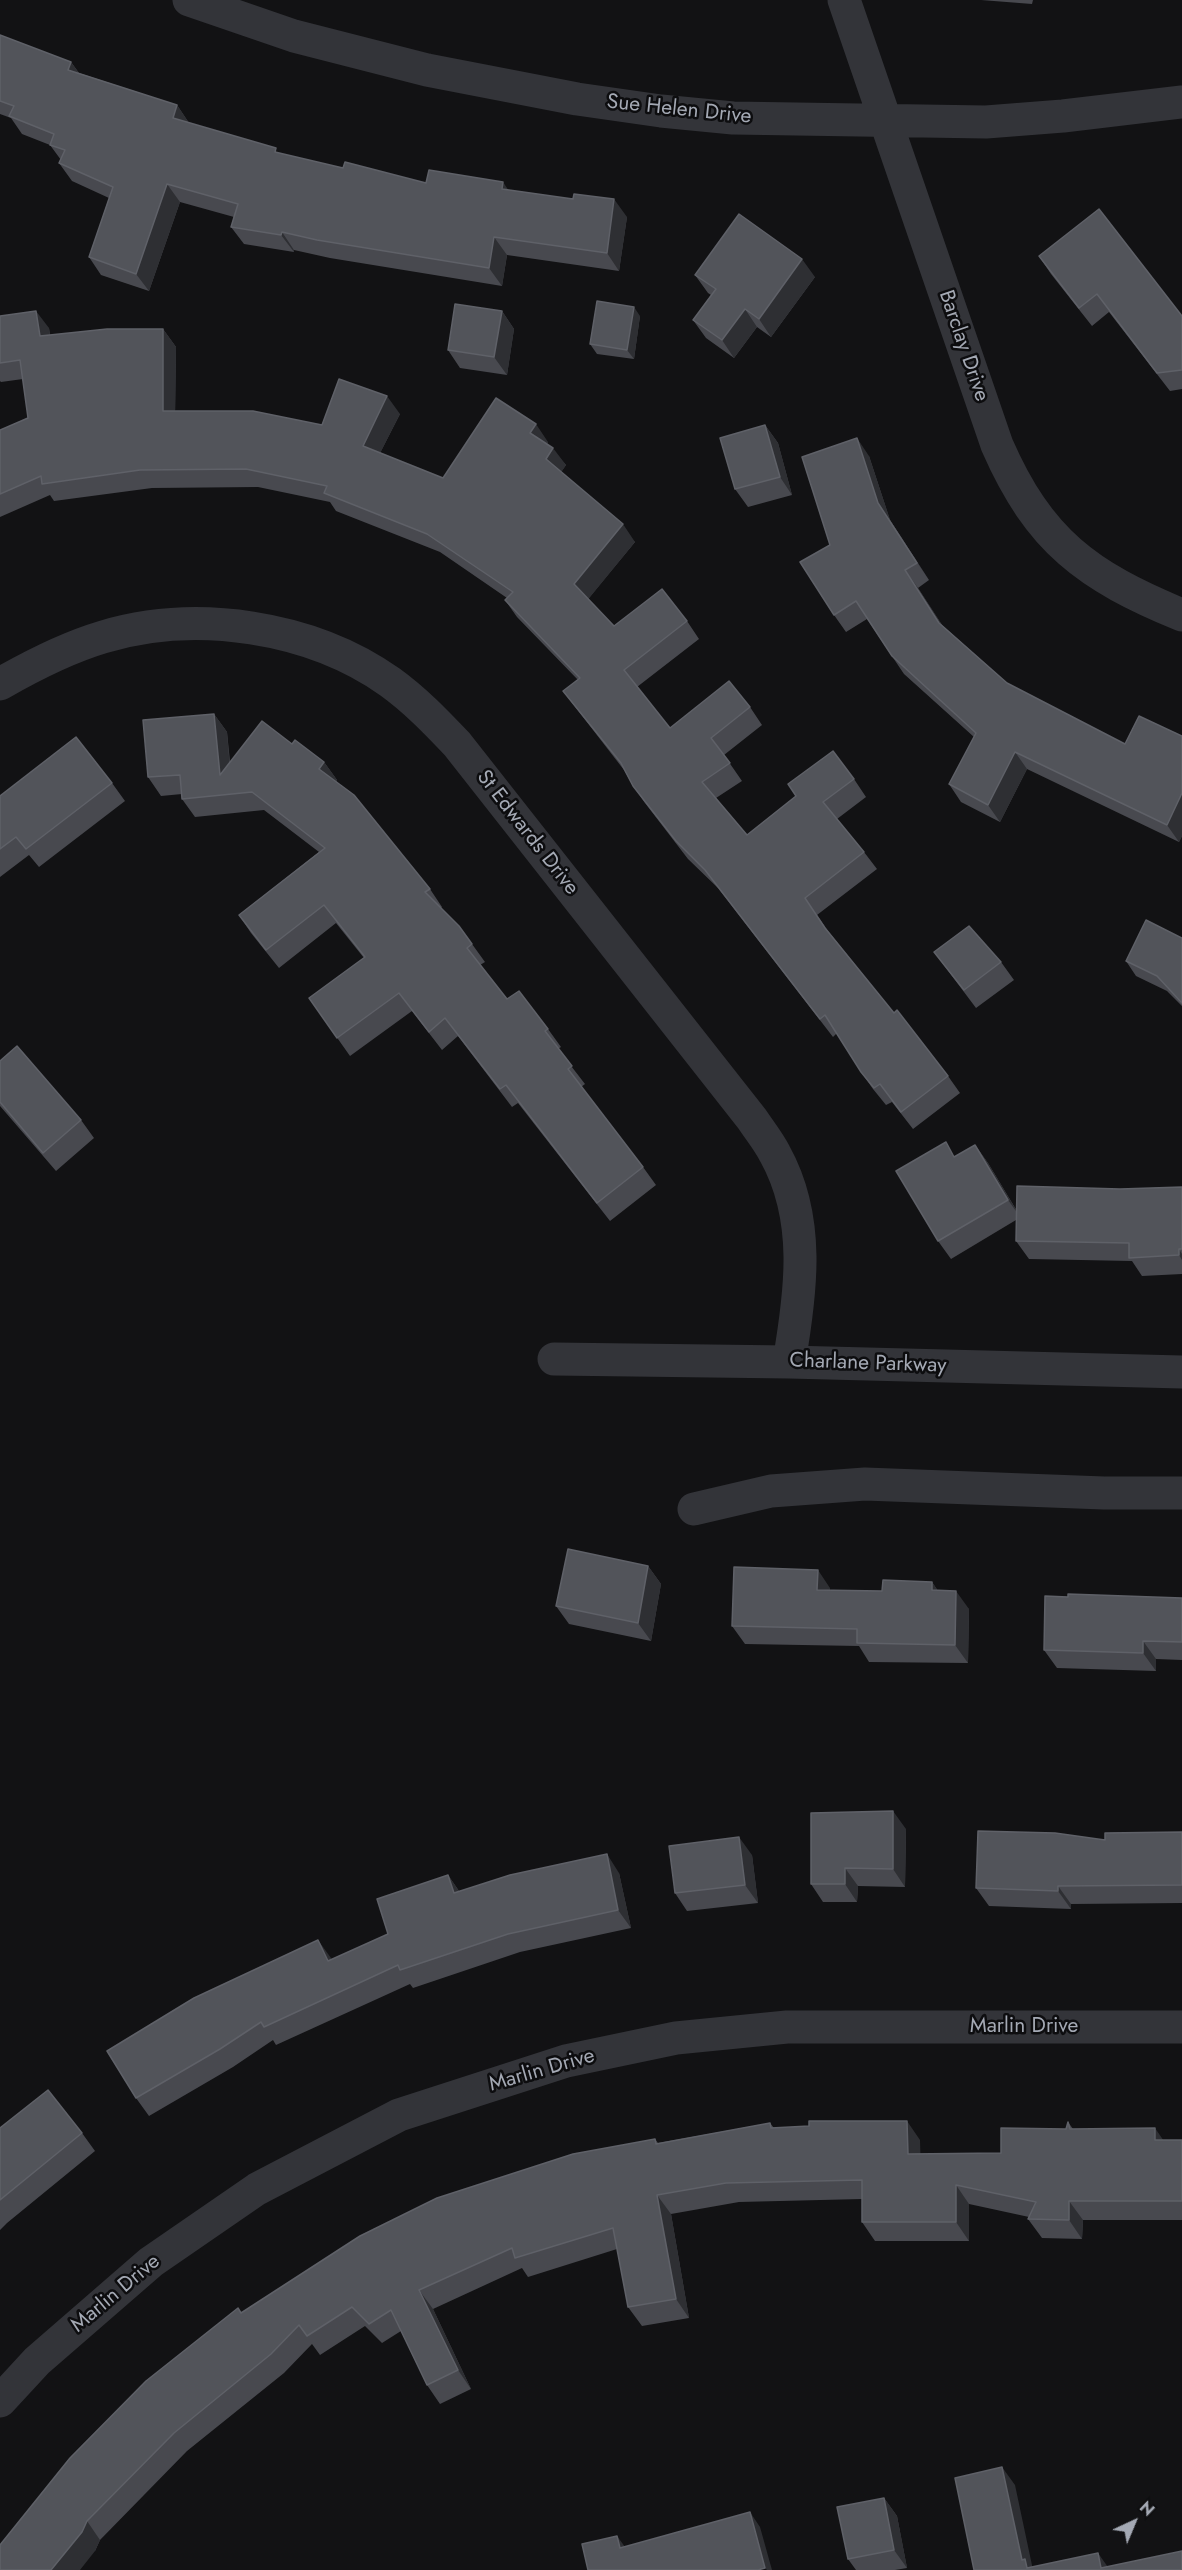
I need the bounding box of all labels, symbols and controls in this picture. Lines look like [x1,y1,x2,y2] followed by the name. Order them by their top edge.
[606,90,752,130] street label: Sue Helen Drive
[932,287,994,405] street label: Barclay Drive
[470,766,584,900] street label: St Edwards Drive
[789,1349,947,1379] street label: Charlane Parkway
[970,2014,1078,2040] street label: Marlin Drive
[486,2044,598,2098] street label: Marlin Drive
[66,2249,166,2339] street label: Marlin Drive
[1104,2492,1164,2552] north arrow
[1134,2496,1159,2521] text: N

